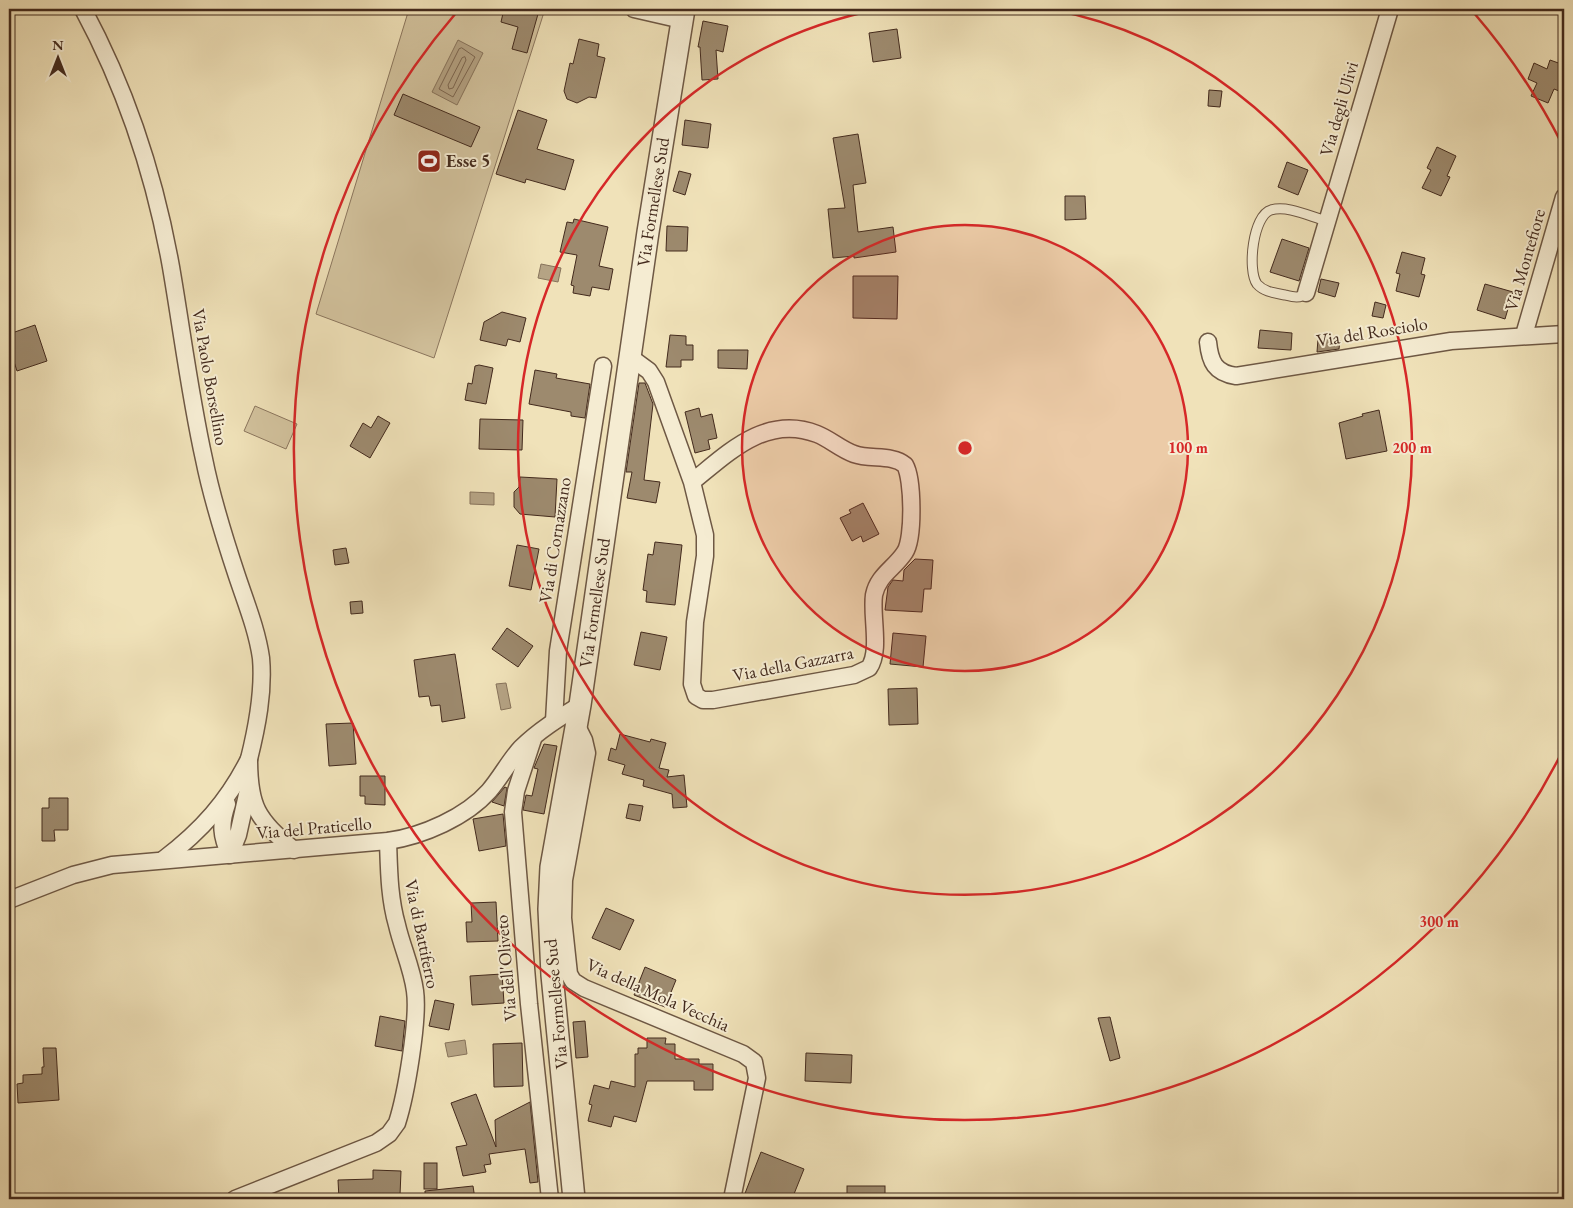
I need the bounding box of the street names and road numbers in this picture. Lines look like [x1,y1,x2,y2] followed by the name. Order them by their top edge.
[1314,58,1363,159] street label: Via degli Ulivi
[631,135,674,268] street label: Via Formellese Sud
[1499,206,1550,314] street label: Via Montefiore
[187,307,234,447] street label: Via Paolo Borsellino
[1315,311,1429,352] street label: Via del Rosciolo
[533,475,576,605] street label: Via di Cornazzano
[574,536,615,669] street label: Via Formellese Sud
[731,640,856,686] street label: Via della Gazzarra
[255,811,373,844] street label: Via del Praticello
[400,877,445,991] street label: Via di Battiferro
[489,914,522,1022] street label: Via dell'Oliveto
[538,937,573,1070] street label: Via Formellese Sud
[583,953,734,1037] street label: Via della Mola Vecchia

